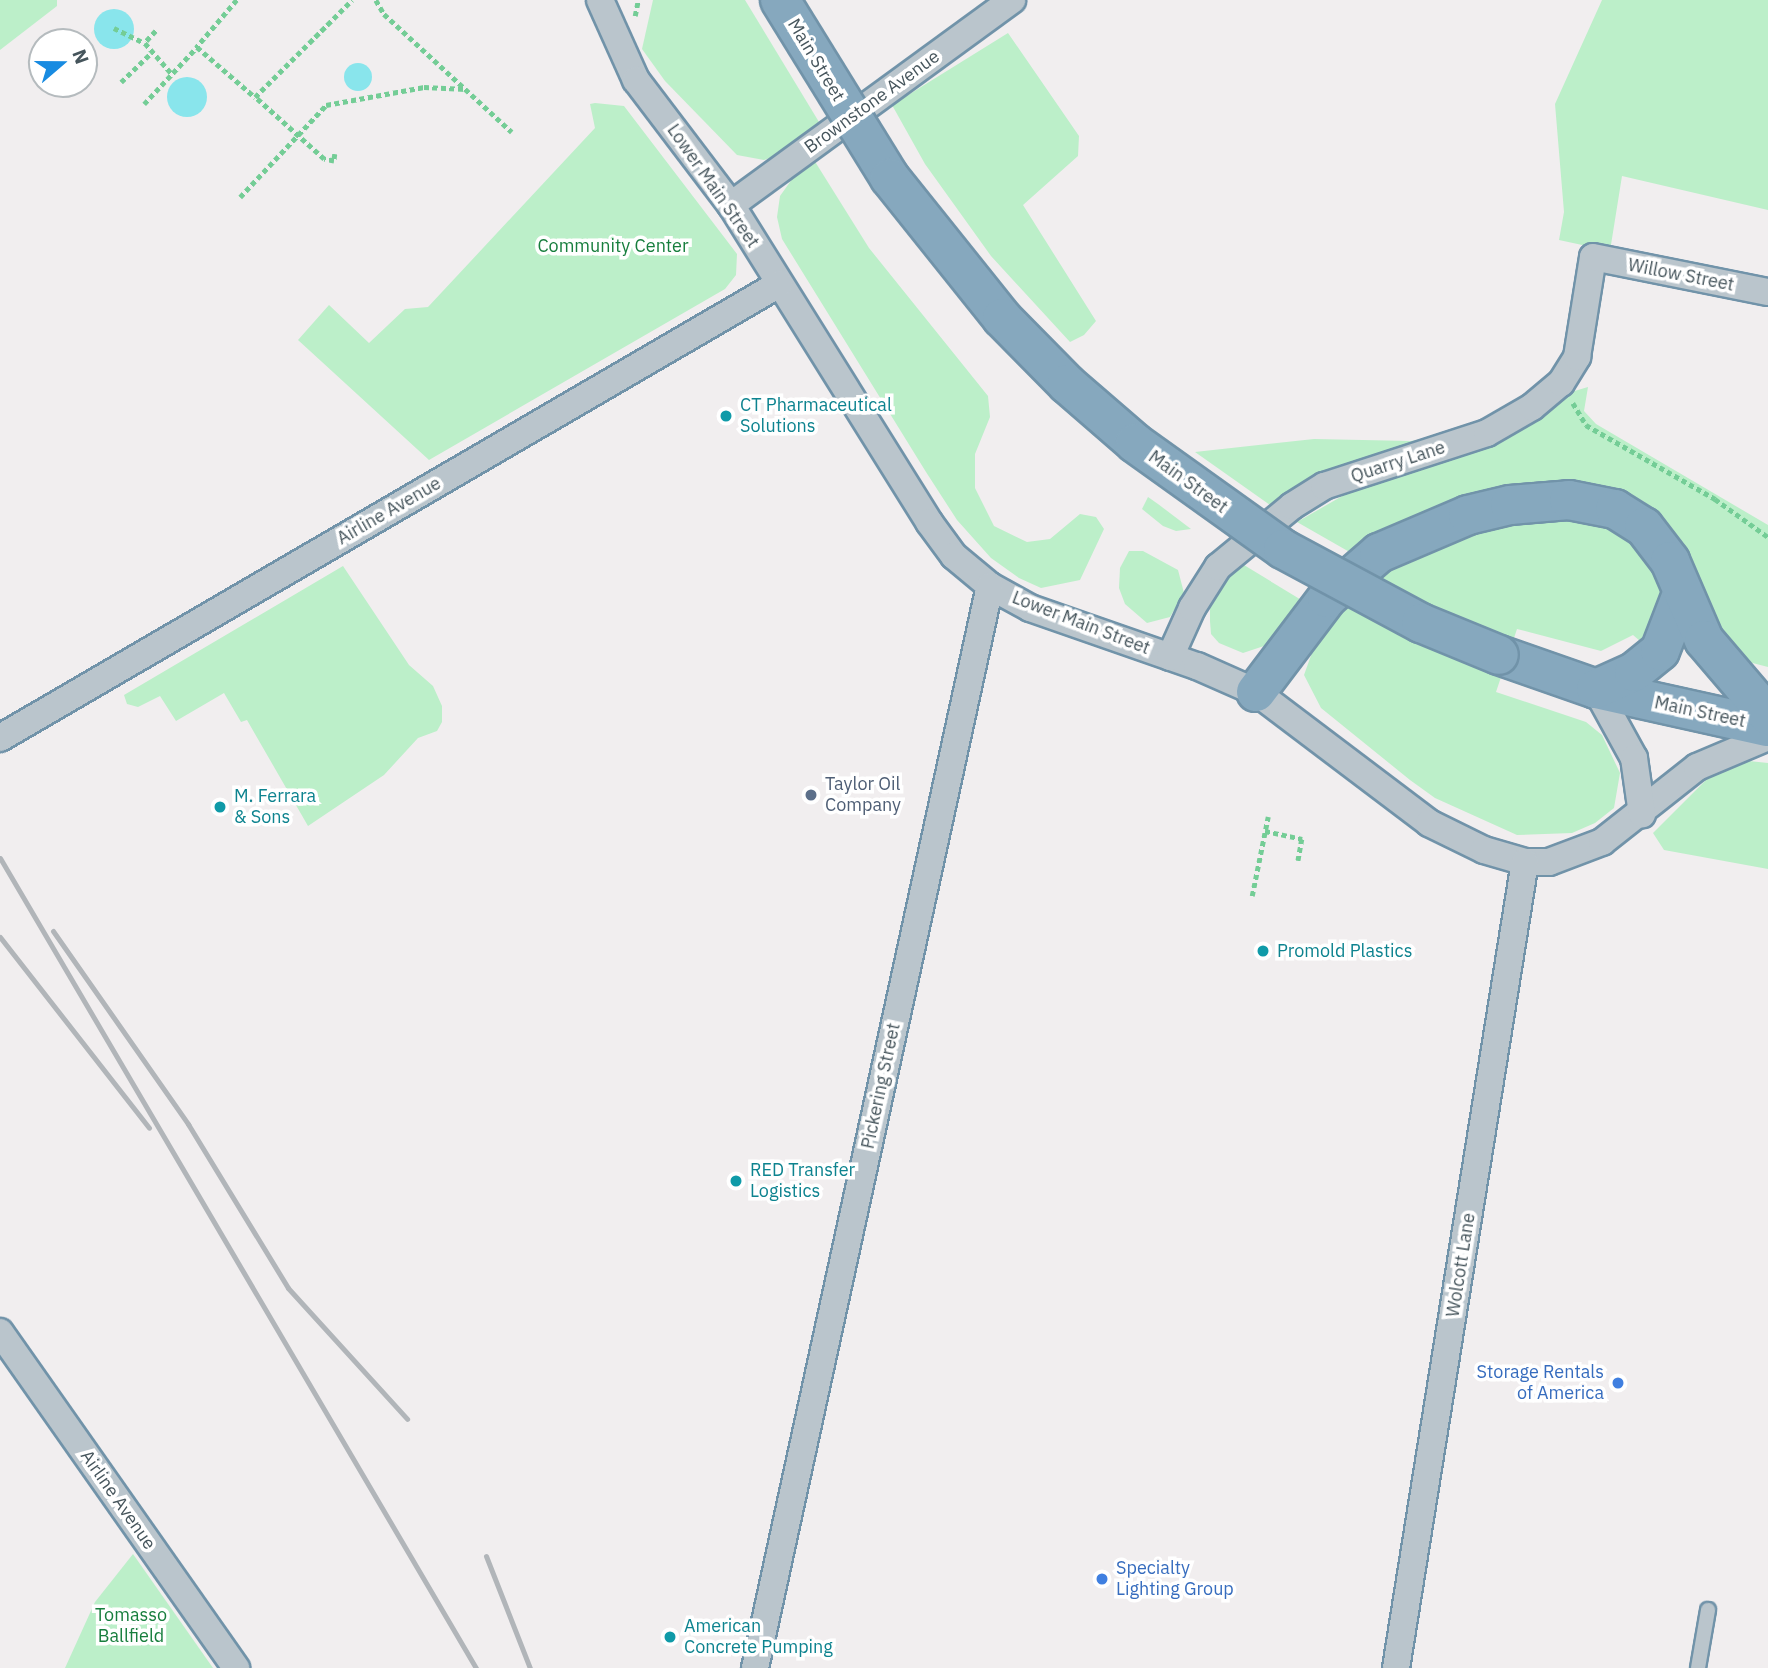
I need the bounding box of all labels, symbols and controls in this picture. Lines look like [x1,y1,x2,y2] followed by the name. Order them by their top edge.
[783,15,849,105] street label: Main Street
[28,28,98,98] north arrow
[67,46,94,67] text: N
[800,46,944,158] street label: Brownstone Avenue
[662,120,764,252] street label: Lower Main Street
[537,235,689,257] park label: Community Center
[1626,254,1736,296] street label: Willow Street
[740,395,892,438] place label: CT Pharmaceutical Solutions
[718,408,734,424] marker: CT Pharmaceutical Solutions
[1348,437,1448,487] street label: Quarry Lane
[1144,446,1232,518] street label: Main Street
[333,473,445,549] street label: Airline Avenue
[1009,587,1153,659] street label: Lower Main Street
[1652,692,1748,732] street label: Main Street
[825,774,901,816] place label: Taylor Oil Company
[234,786,316,828] place label: M. Ferrara & Sons
[803,787,819,803] marker: Taylor Oil Company
[212,799,228,815] marker: M. Ferrara & Sons
[1277,940,1412,962] place label: Promold Plastics
[1255,943,1271,959] marker: Promold Plastics
[857,1021,905,1151] street label: Pickering Street
[750,1160,855,1202] place label: RED Transfer Logistics
[728,1173,744,1189] marker: RED Transfer Logistics
[1442,1211,1480,1319] street label: Wolcott Lane
[1477,1362,1604,1404] place label: Storage Rentals of America
[1610,1375,1626,1391] marker: Storage Rentals of America
[76,1446,160,1554] street label: Airline Avenue
[1116,1558,1234,1600] place label: Specialty Lighting Group
[1094,1571,1110,1587] marker: Specialty Lighting Group
[95,1605,167,1648] park label: Tomasso Ballfield
[684,1616,833,1658] place label: American Concrete Pumping
[662,1629,678,1645] marker: American Concrete Pumping

